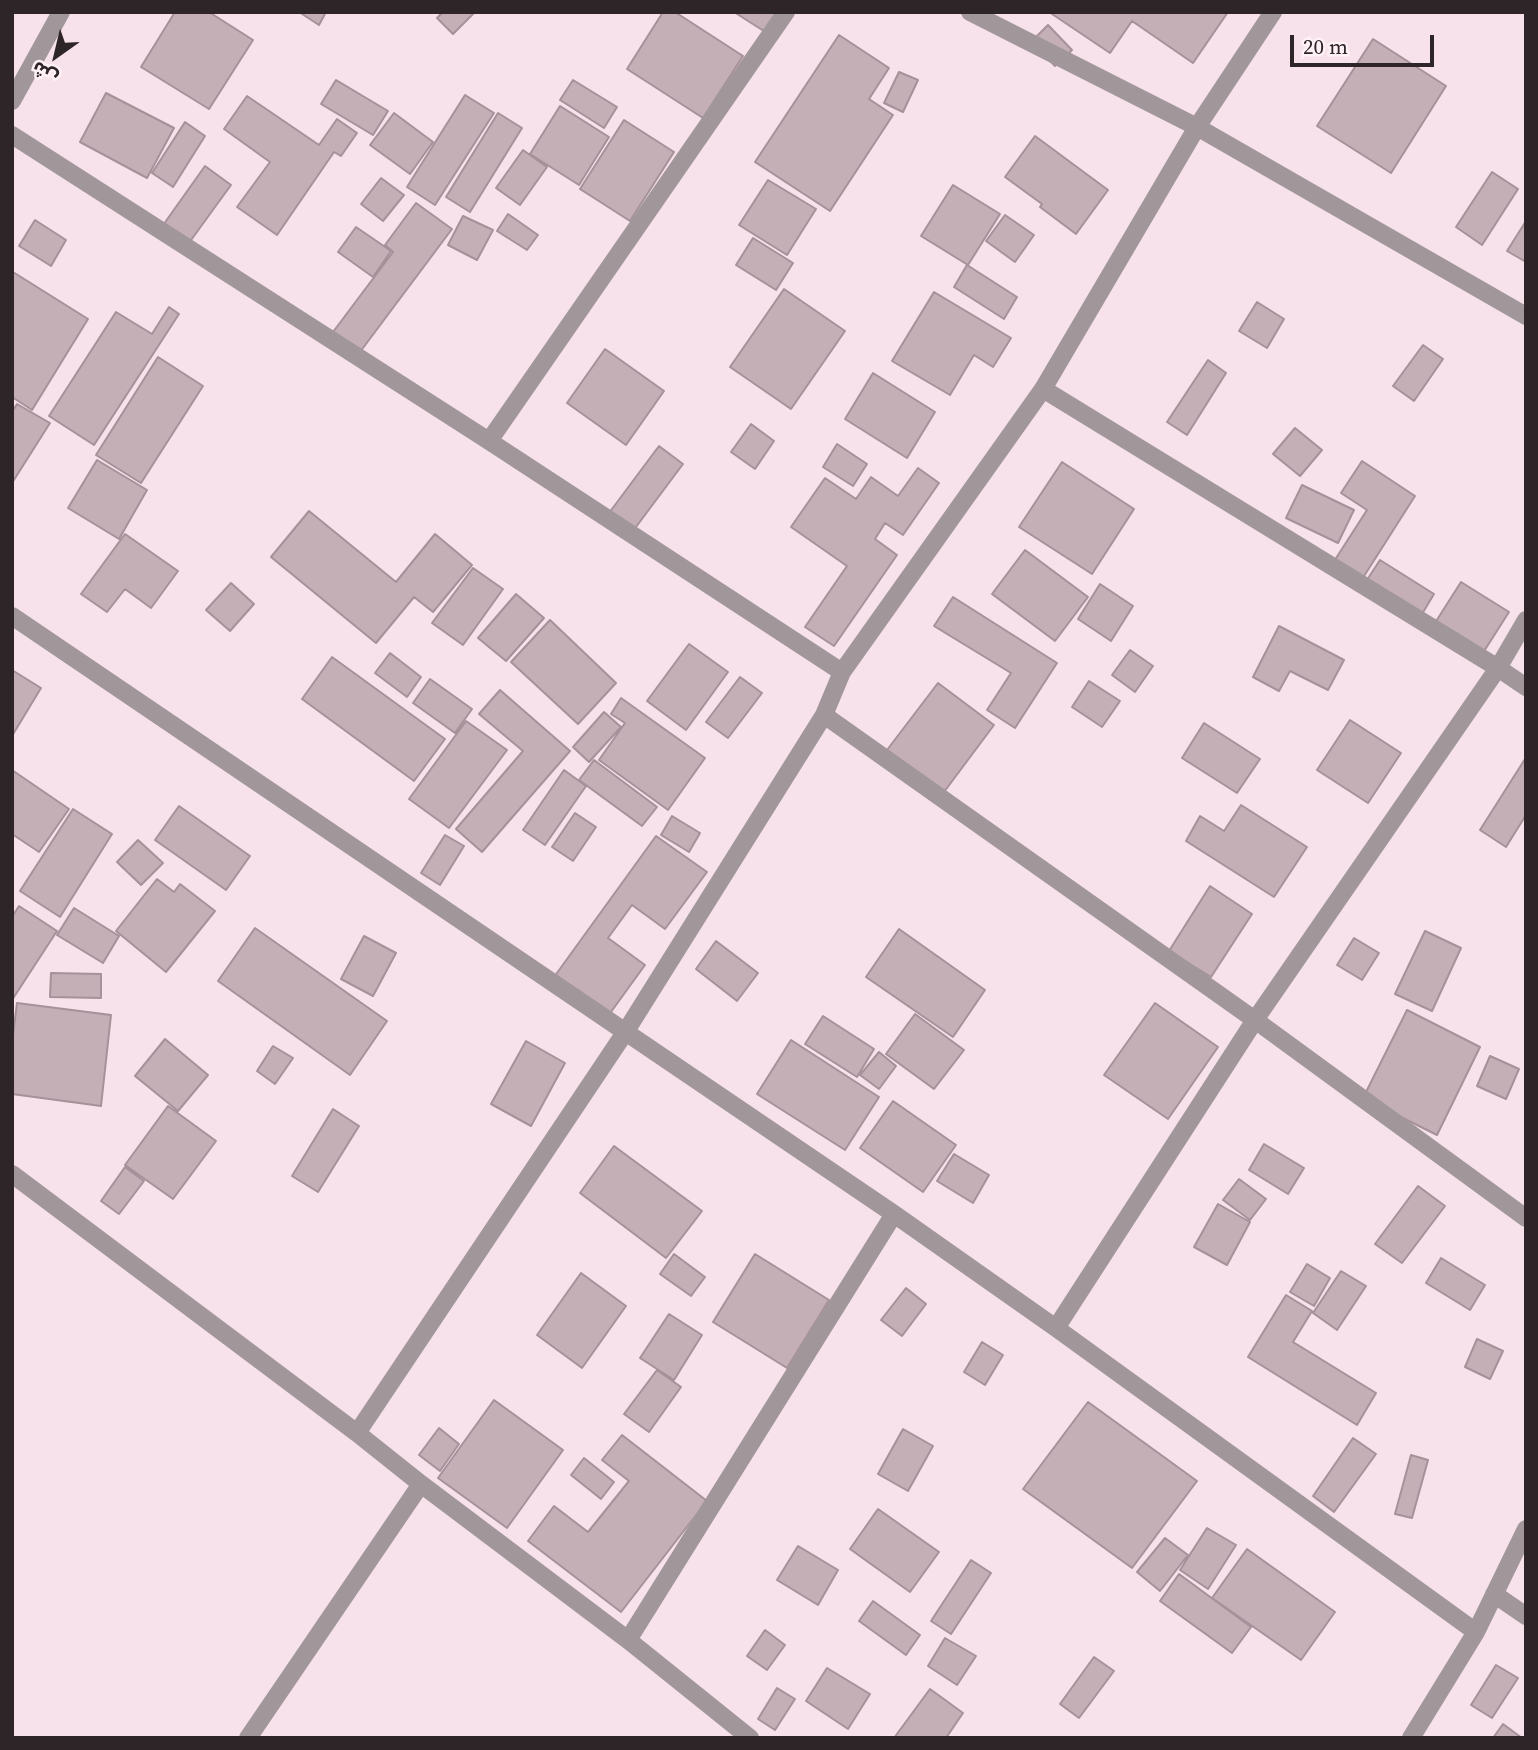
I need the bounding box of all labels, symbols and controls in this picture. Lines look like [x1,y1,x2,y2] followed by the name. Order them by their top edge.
[21,21,91,91] north arrow
[1293,21,1436,65] scale bar
[1303,32,1348,61] text: 20 m
[26,55,62,91] text: ش

